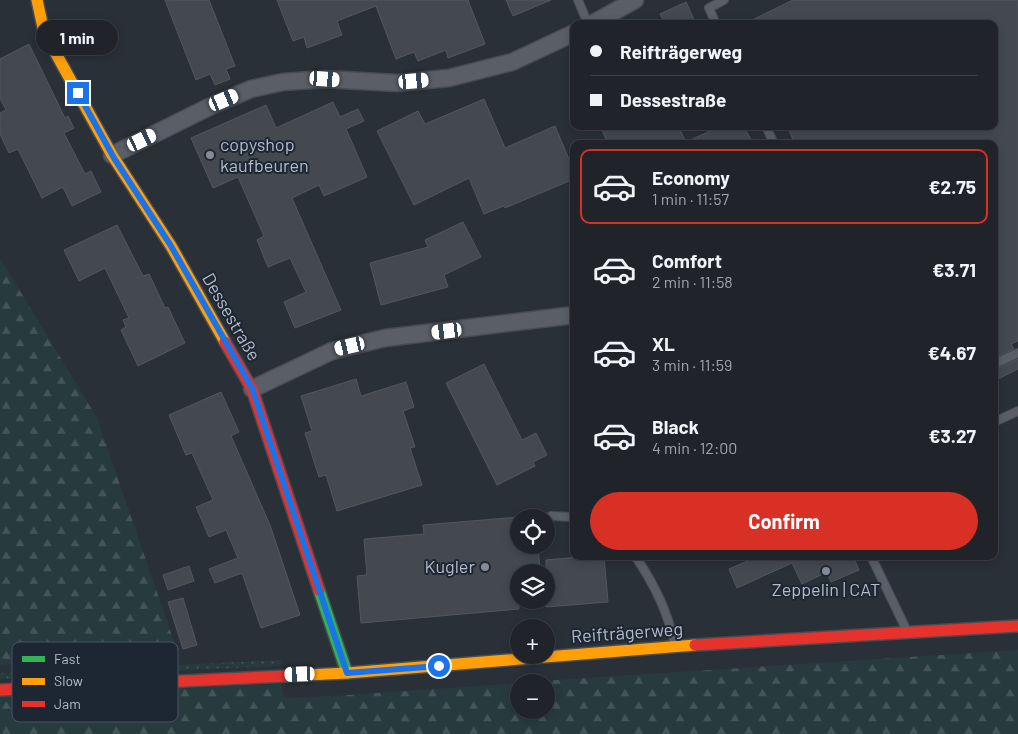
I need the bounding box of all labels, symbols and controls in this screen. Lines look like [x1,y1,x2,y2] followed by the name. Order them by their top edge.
[37,21,119,56] callout: 1 min
[59,28,95,47] text: 1 min
[620,40,742,63] text: Reifträgerweg
[309,70,340,88] car
[398,72,429,90] car
[67,82,89,104] route end
[207,87,240,113] car
[620,88,726,111] text: Dessestraße
[125,127,158,153] car
[220,133,309,176] place label: copyshop kaufbeuren
[204,149,216,161] marker: copyshop kaufbeuren
[592,164,637,209] icon: car
[652,166,730,189] text: Economy
[929,175,976,198] text: €2.75
[652,189,729,208] text: 1 min · 11:57
[592,247,637,292] icon: car
[652,249,722,272] text: Comfort
[932,258,976,281] text: €3.71
[198,269,266,364] street label: Dessestraße
[652,272,733,291] text: 2 min · 11:58
[431,322,462,340] car
[592,330,637,375] icon: car
[652,332,675,355] text: XL
[333,335,366,357] car
[928,341,976,364] text: €4.67
[652,355,732,374] text: 3 min · 11:59
[592,413,637,458] icon: car
[652,415,699,438] text: Black
[928,424,976,447] text: €3.27
[652,438,737,457] text: 4 min · 12:00
[590,492,978,550] button: Confirm
[510,509,555,719] map controls
[510,509,555,554] button: locate
[424,555,475,577] place label: Kugler
[479,561,491,573] marker: Kugler
[510,564,555,609] button: layers
[820,565,832,577] marker: Zeppelin | CAT
[772,578,880,600] place label: Zeppelin | CAT
[570,617,684,647] street label: Reifträgerweg
[510,619,555,664] button: +
[12,642,178,722] legend
[54,650,80,667] text: Fast
[428,655,450,677] route start
[284,666,315,682] car
[54,672,83,689] text: Slow
[510,674,555,719] button: −
[54,695,81,712] text: Jam

